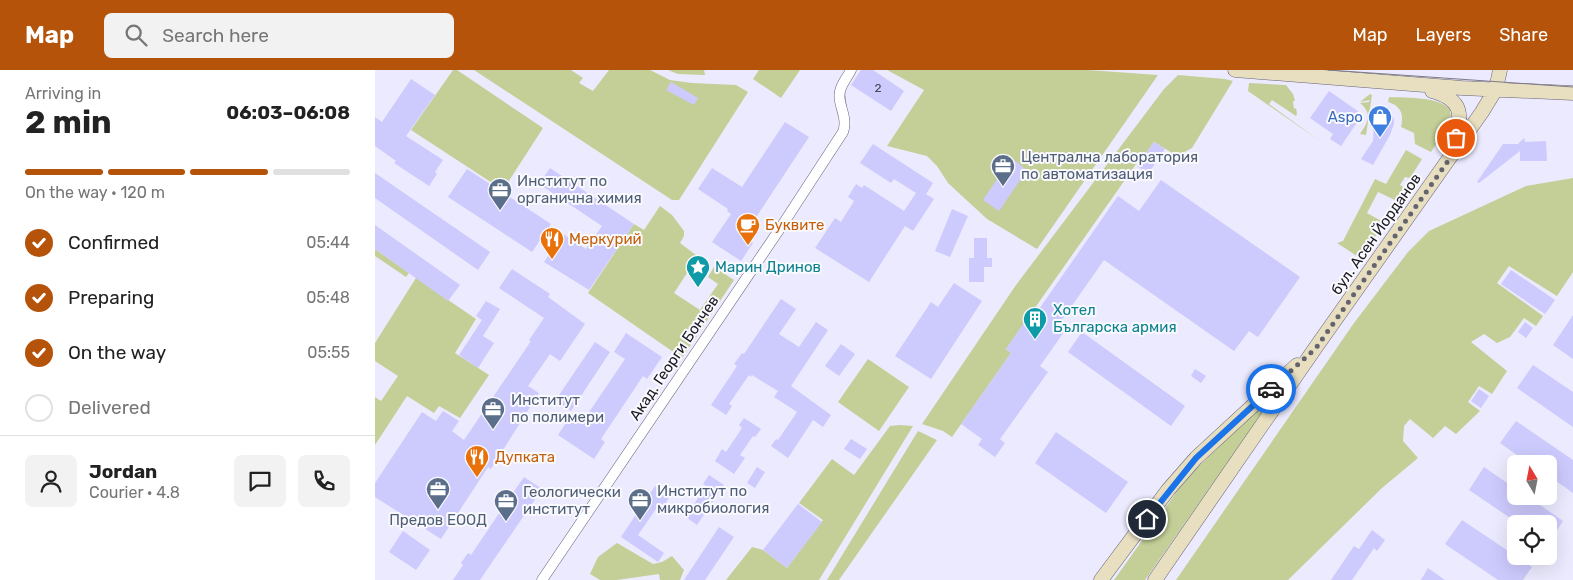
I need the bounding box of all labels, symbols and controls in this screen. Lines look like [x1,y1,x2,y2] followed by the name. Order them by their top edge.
[104,13,454,58] search box
[25,21,74,49] text: Map
[122,21,150,49] icon: search
[162,24,269,47] text: Search here
[1353,24,1388,46] text: Map
[1416,24,1471,46] text: Layers
[1499,24,1548,46] text: Share
[874,81,882,95] house number: 2
[25,84,101,103] text: Arriving in
[226,101,350,124] text: 06:03–06:08
[25,103,112,141] text: 2 min
[1367,104,1393,138] shop icon: Aspo
[1328,108,1363,126] place label: Aspo
[1435,117,1477,159] pin
[1442,124,1470,152] icon: bag
[1021,148,1198,183] place label: Централна лаборатория по автоматизация
[990,153,1016,187] office icon: Централна лаборатория по автоматизация
[1327,170,1425,298] street label: бул. Асен Йорданов
[517,172,642,207] place label: Институт по органична химия
[487,177,513,211] office icon: Институт по органична химия
[25,183,165,202] text: On the way · 120 m
[735,212,761,246] cafe icon: Буквите
[765,216,825,234] place label: Буквите
[539,226,565,260] restaurant icon: Меркурий
[25,229,53,257] icon: check
[569,230,642,248] place label: Меркурий
[68,231,159,254] text: Confirmed
[306,233,350,252] text: 05:44
[685,254,711,288] place icon: Марин Дринов
[715,258,821,276] place label: Марин Дринов
[25,284,53,312] icon: check
[68,286,154,309] text: Preparing
[306,288,350,307] text: 05:48
[626,292,722,424] street label: Акад. Георги Бончев
[1053,301,1177,336] place label: Хотел Българска армия
[1022,306,1048,340] building icon: Хотел Българска армия
[25,339,53,367] icon: check
[68,341,166,364] text: On the way
[307,343,350,362] text: 05:55
[1246,364,1296,414] courier
[1257,375,1285,403] icon: car
[511,391,604,426] place label: Институт по полимери
[68,396,151,419] text: Delivered
[480,396,506,430] office icon: Институт по полимери
[464,444,490,478] restaurant icon: Дупката
[495,448,555,466] place label: Дупката
[25,455,77,507] button: person
[234,455,286,507] button: chat
[298,455,350,507] button: phone
[1507,455,1557,505] north arrow
[1507,455,1557,565] map controls
[89,460,157,483] text: Jordan
[425,476,451,510] office icon: Предов ЕООД
[657,482,769,517] place label: Институт по микробиология
[89,483,180,502] text: Courier · 4.8
[523,483,621,518] place label: Геологически институт
[627,487,653,521] office icon: Институт по микробиология
[493,488,519,522] office icon: Геологически институт
[1126,498,1168,540] pin
[1133,505,1161,533] icon: home
[389,511,487,529] place label: Предов ЕООД
[1507,515,1557,565] button: locate

